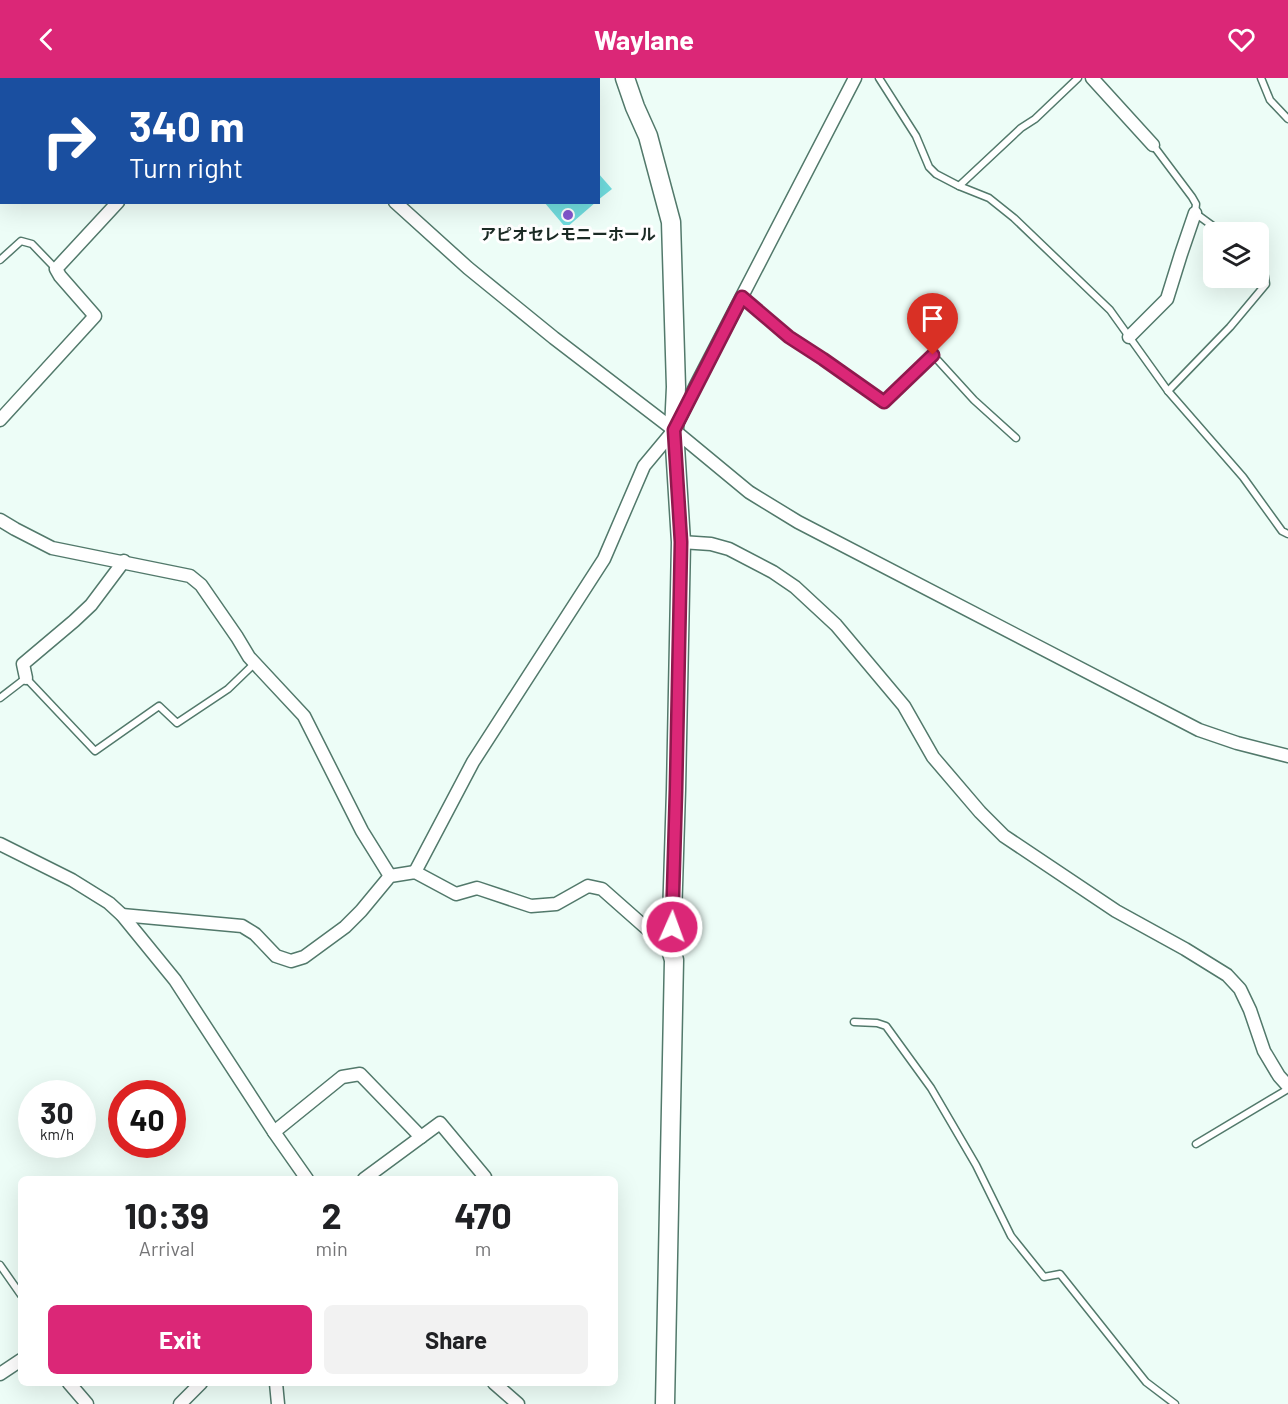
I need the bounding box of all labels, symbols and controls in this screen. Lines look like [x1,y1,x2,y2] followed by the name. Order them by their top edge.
[30,23,63,56] icon: back
[594,23,694,55] text: Waylane
[1225,23,1258,56] icon: heart
[129,100,245,150] text: 340 m
[30,102,108,180] icon: right
[129,151,243,183] text: Turn right
[561,208,575,222] marker: アピオセレモニーホール
[1203,222,1269,288] map controls
[1203,222,1269,288] button: layers
[480,224,656,243] place label: アピオセレモニーホール
[907,293,958,355] pin
[916,302,949,335] icon: arrive
[640,895,704,959] position arrow
[108,1080,186,1158] speed limit sign: 40
[40,1094,74,1130] text: 30
[40,1125,74,1143] text: km/h
[124,1193,209,1236] text: 10:39
[322,1193,342,1236] text: 2
[454,1193,512,1236] text: 470
[139,1236,195,1260] text: Arrival
[315,1236,348,1260] text: min
[475,1236,491,1260] text: m
[48,1305,312,1374] button: Exit
[324,1305,588,1374] button: Share

